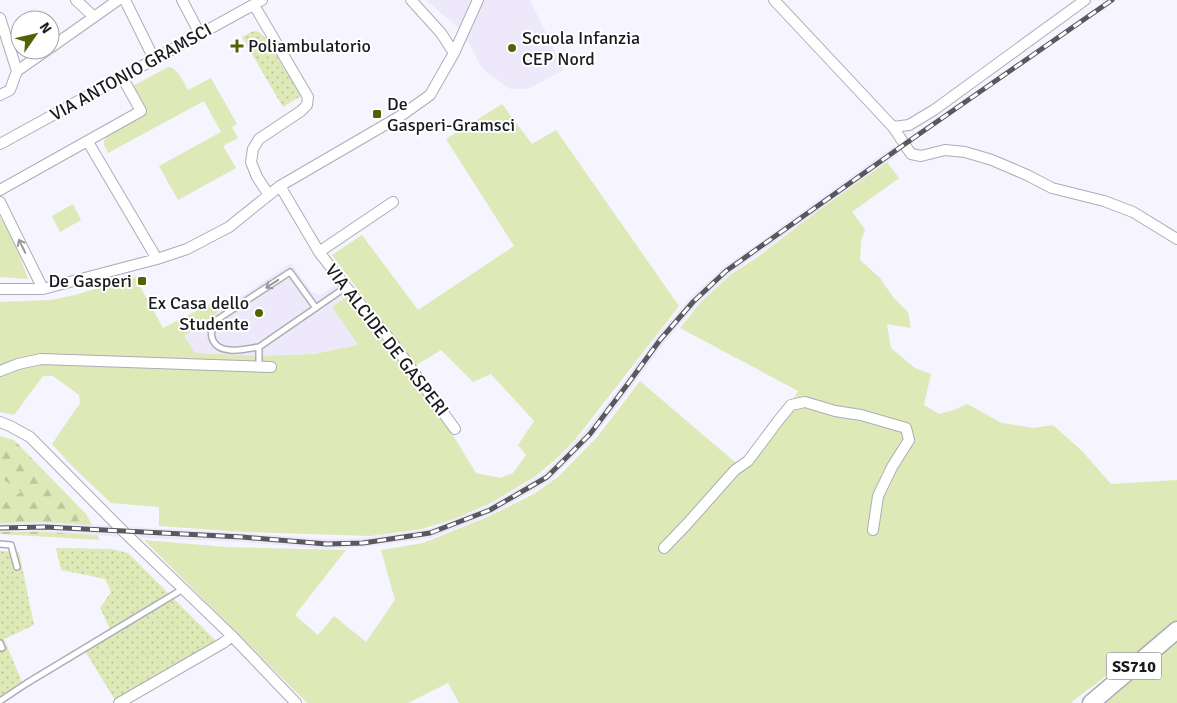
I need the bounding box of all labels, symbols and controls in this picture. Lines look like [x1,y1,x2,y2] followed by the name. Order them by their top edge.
[10,10,60,60] north arrow
[46,19,216,125] street label: VIA ANTONIO GRAMSCI
[522,27,640,70] place label: Scuola Infanzia CEP Nord
[248,35,371,57] place label: Poliambulatorio
[230,39,244,53] marker: Poliambulatorio
[506,42,518,54] marker: Scuola Infanzia CEP Nord
[387,93,515,136] place label: De Gasperi-Gramsci
[371,108,383,120] marker: De Gasperi-Gramsci
[17,239,26,254] one-way arrow
[321,259,453,421] street label: VIA ALCIDE DE GASPERI
[48,270,132,292] place label: De Gasperi
[136,275,148,287] marker: De Gasperi
[265,278,279,289] one-way arrow
[148,292,249,335] place label: Ex Casa dello Studente
[253,307,265,319] marker: Ex Casa dello Studente
[1106,652,1162,679] road number: SS710

